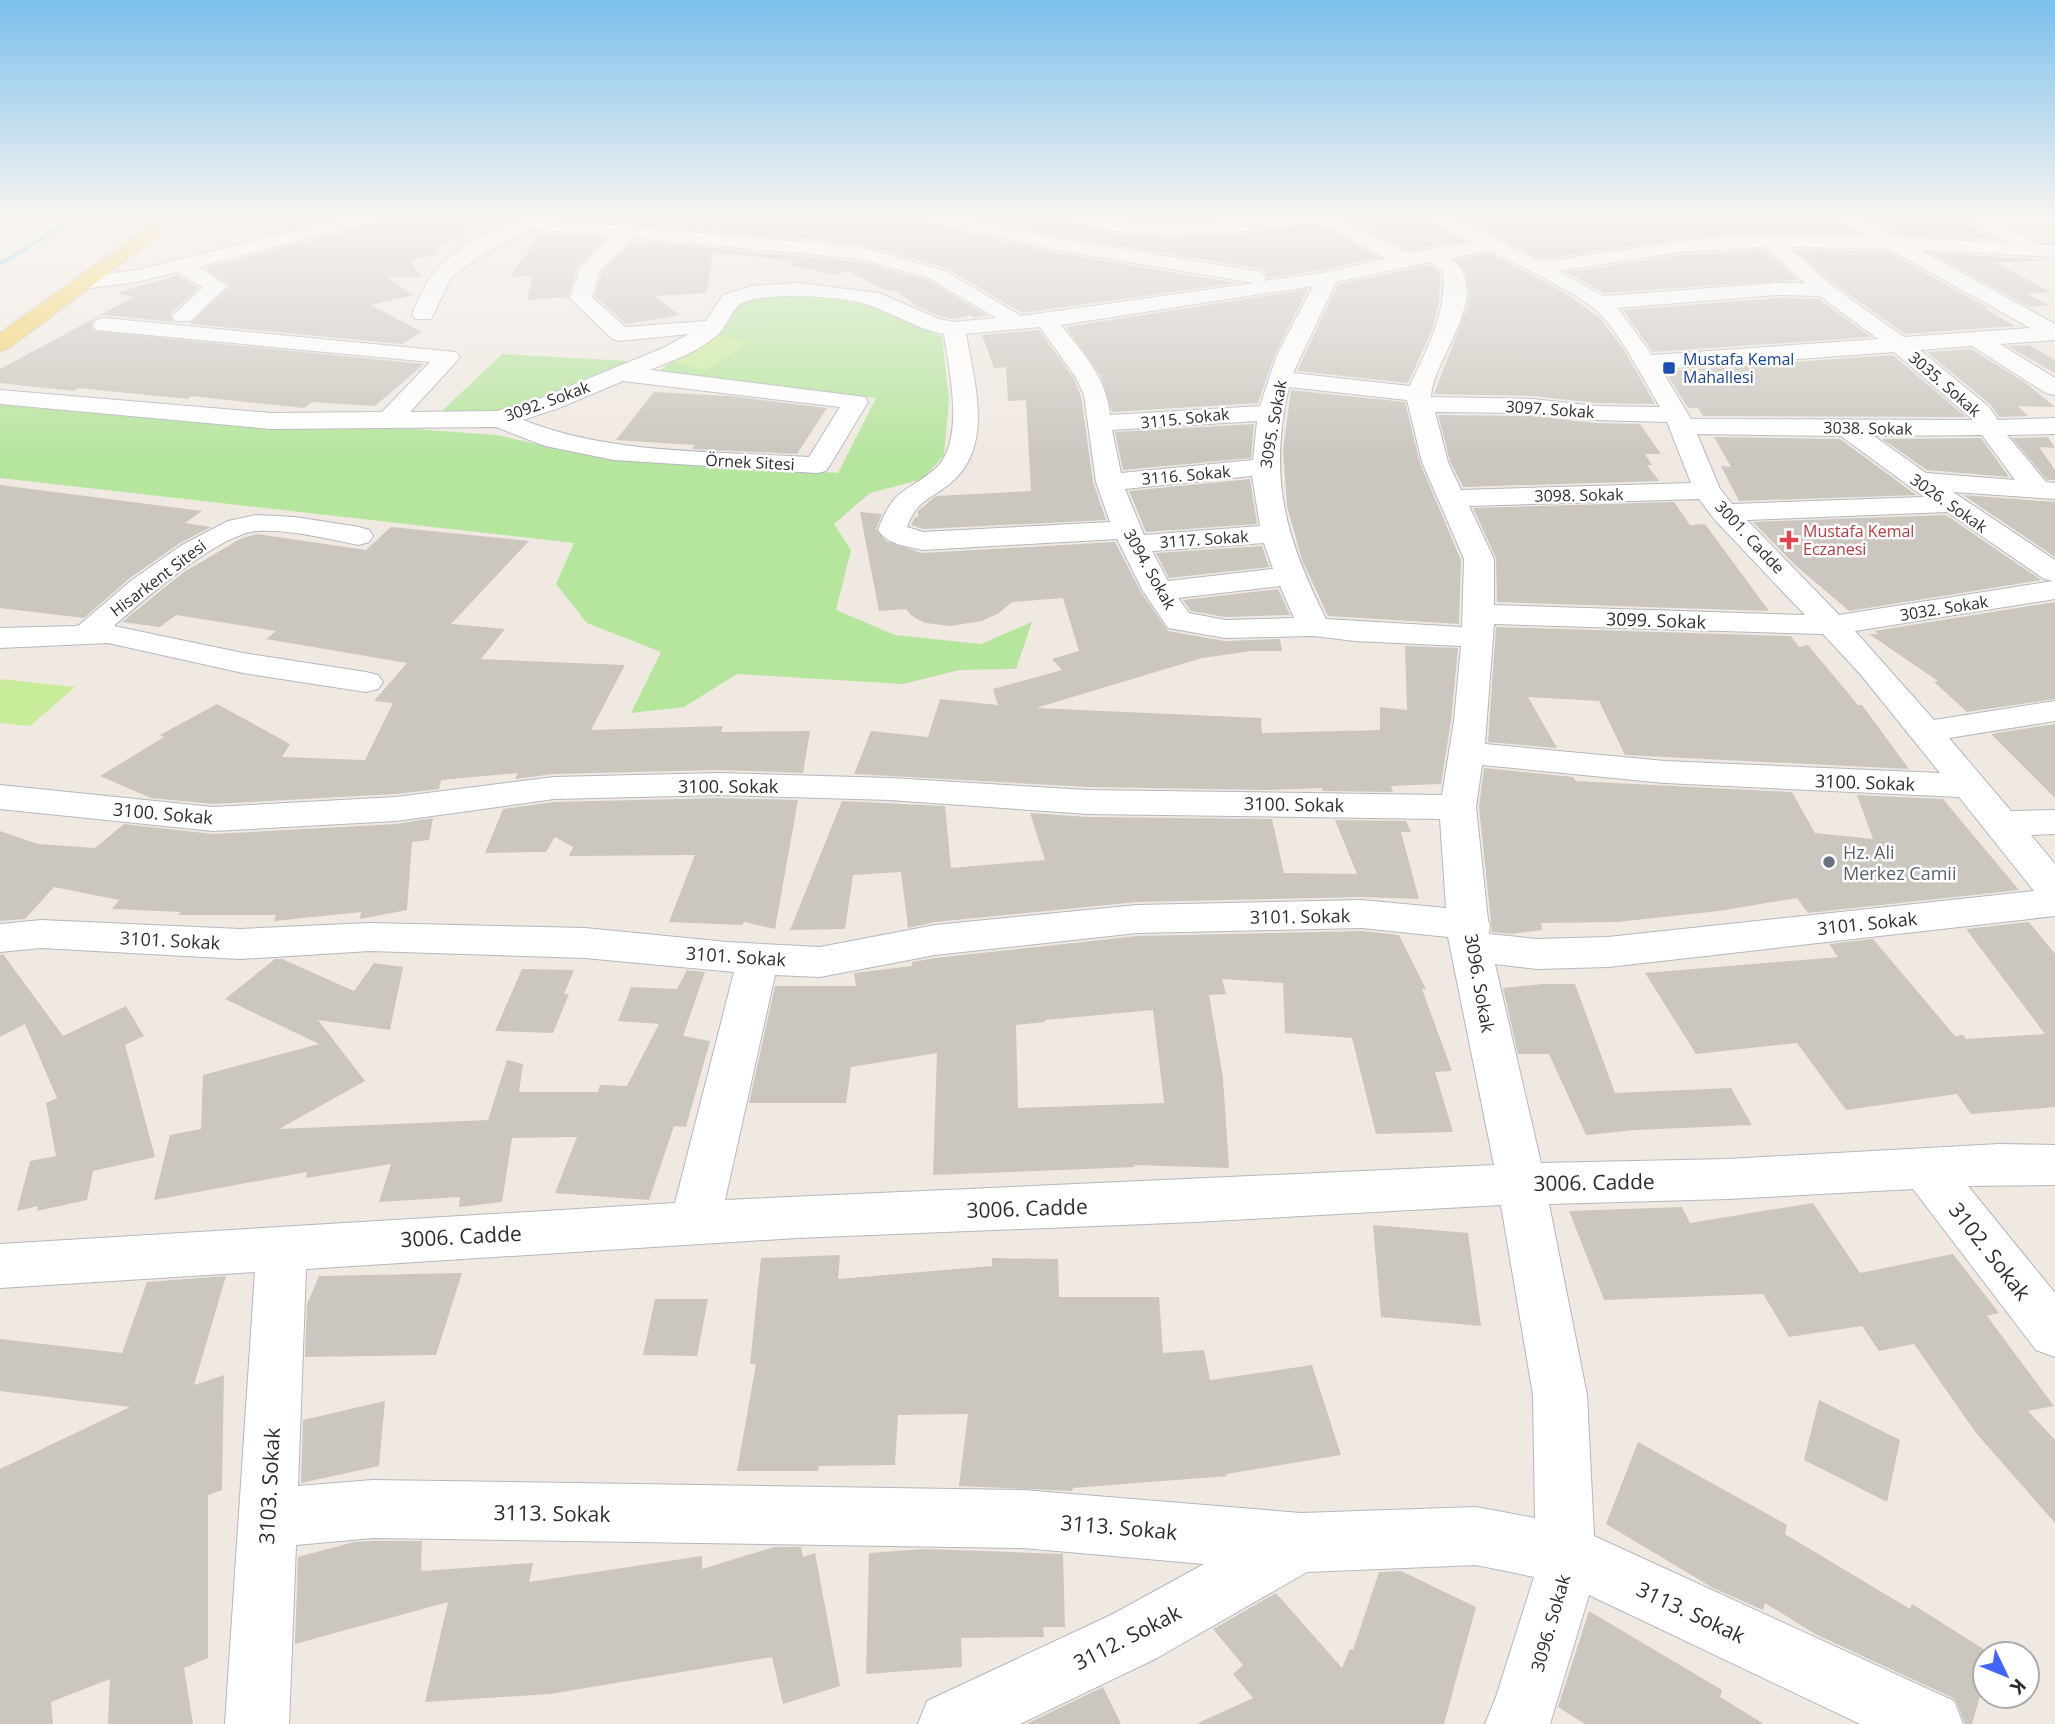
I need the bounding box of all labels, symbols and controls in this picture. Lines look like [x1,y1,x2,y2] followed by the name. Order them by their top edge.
[1904,346,1986,422] street label: 3035. Sokak
[1683,348,1794,388] place label: Mustafa Kemal Mahallesi
[1661,360,1677,376] marker: Mustafa Kemal Mahallesi
[501,375,593,427] street label: 3092. Sokak
[1254,378,1292,470] street label: 3095. Sokak
[1505,395,1596,423] street label: 3097. Sokak
[1140,402,1231,434] street label: 3115. Sokak
[1823,416,1913,440] street label: 3038. Sokak
[705,449,795,475] street label: Örnek Sitesi
[1141,460,1232,490] street label: 3116. Sokak
[1906,468,1992,538] street label: 3026. Sokak
[1534,483,1624,507] street label: 3098. Sokak
[1710,496,1790,578] street label: 3001. Cadde
[1803,520,1914,560] place label: Mustafa Kemal Eczanesi
[1119,525,1181,614] street label: 3094. Sokak
[1159,525,1250,553] street label: 3117. Sokak
[1781,532,1797,548] marker: Mustafa Kemal Eczanesi
[105,535,211,621] street label: Hisarkent Sitesi
[1898,590,1990,626] street label: 3032. Sokak
[1606,606,1707,634] street label: 3099. Sokak
[1815,768,1916,796] street label: 3100. Sokak
[678,774,779,798] street label: 3100. Sokak
[1244,791,1345,817] street label: 3100. Sokak
[112,797,214,829] street label: 3100. Sokak
[1843,840,1956,885] place label: Hz. Ali Merkez Camii
[1821,854,1837,870] marker: Hz. Ali Merkez Camii
[1250,903,1351,929] street label: 3101. Sokak
[1816,906,1919,940] street label: 3101. Sokak
[119,925,221,955] street label: 3101. Sokak
[1459,932,1501,1035] street label: 3096. Sokak
[685,941,787,972] street label: 3101. Sokak
[1533,1167,1655,1197] street label: 3006. Cadde
[966,1192,1088,1224] street label: 3006. Cadde
[1943,1196,2037,1306] street label: 3102. Sokak
[400,1219,522,1253] street label: 3006. Cadde
[252,1427,286,1545] street label: 3103. Sokak
[493,1498,611,1528] street label: 3113. Sokak
[1060,1508,1178,1546] street label: 3113. Sokak
[1525,1571,1575,1674] street label: 3096. Sokak
[1632,1575,1750,1649] street label: 3113. Sokak
[1069,1598,1185,1676] street label: 3112. Sokak
[1971,1640,2041,1710] north arrow
[2004,1673,2032,1700] text: K

